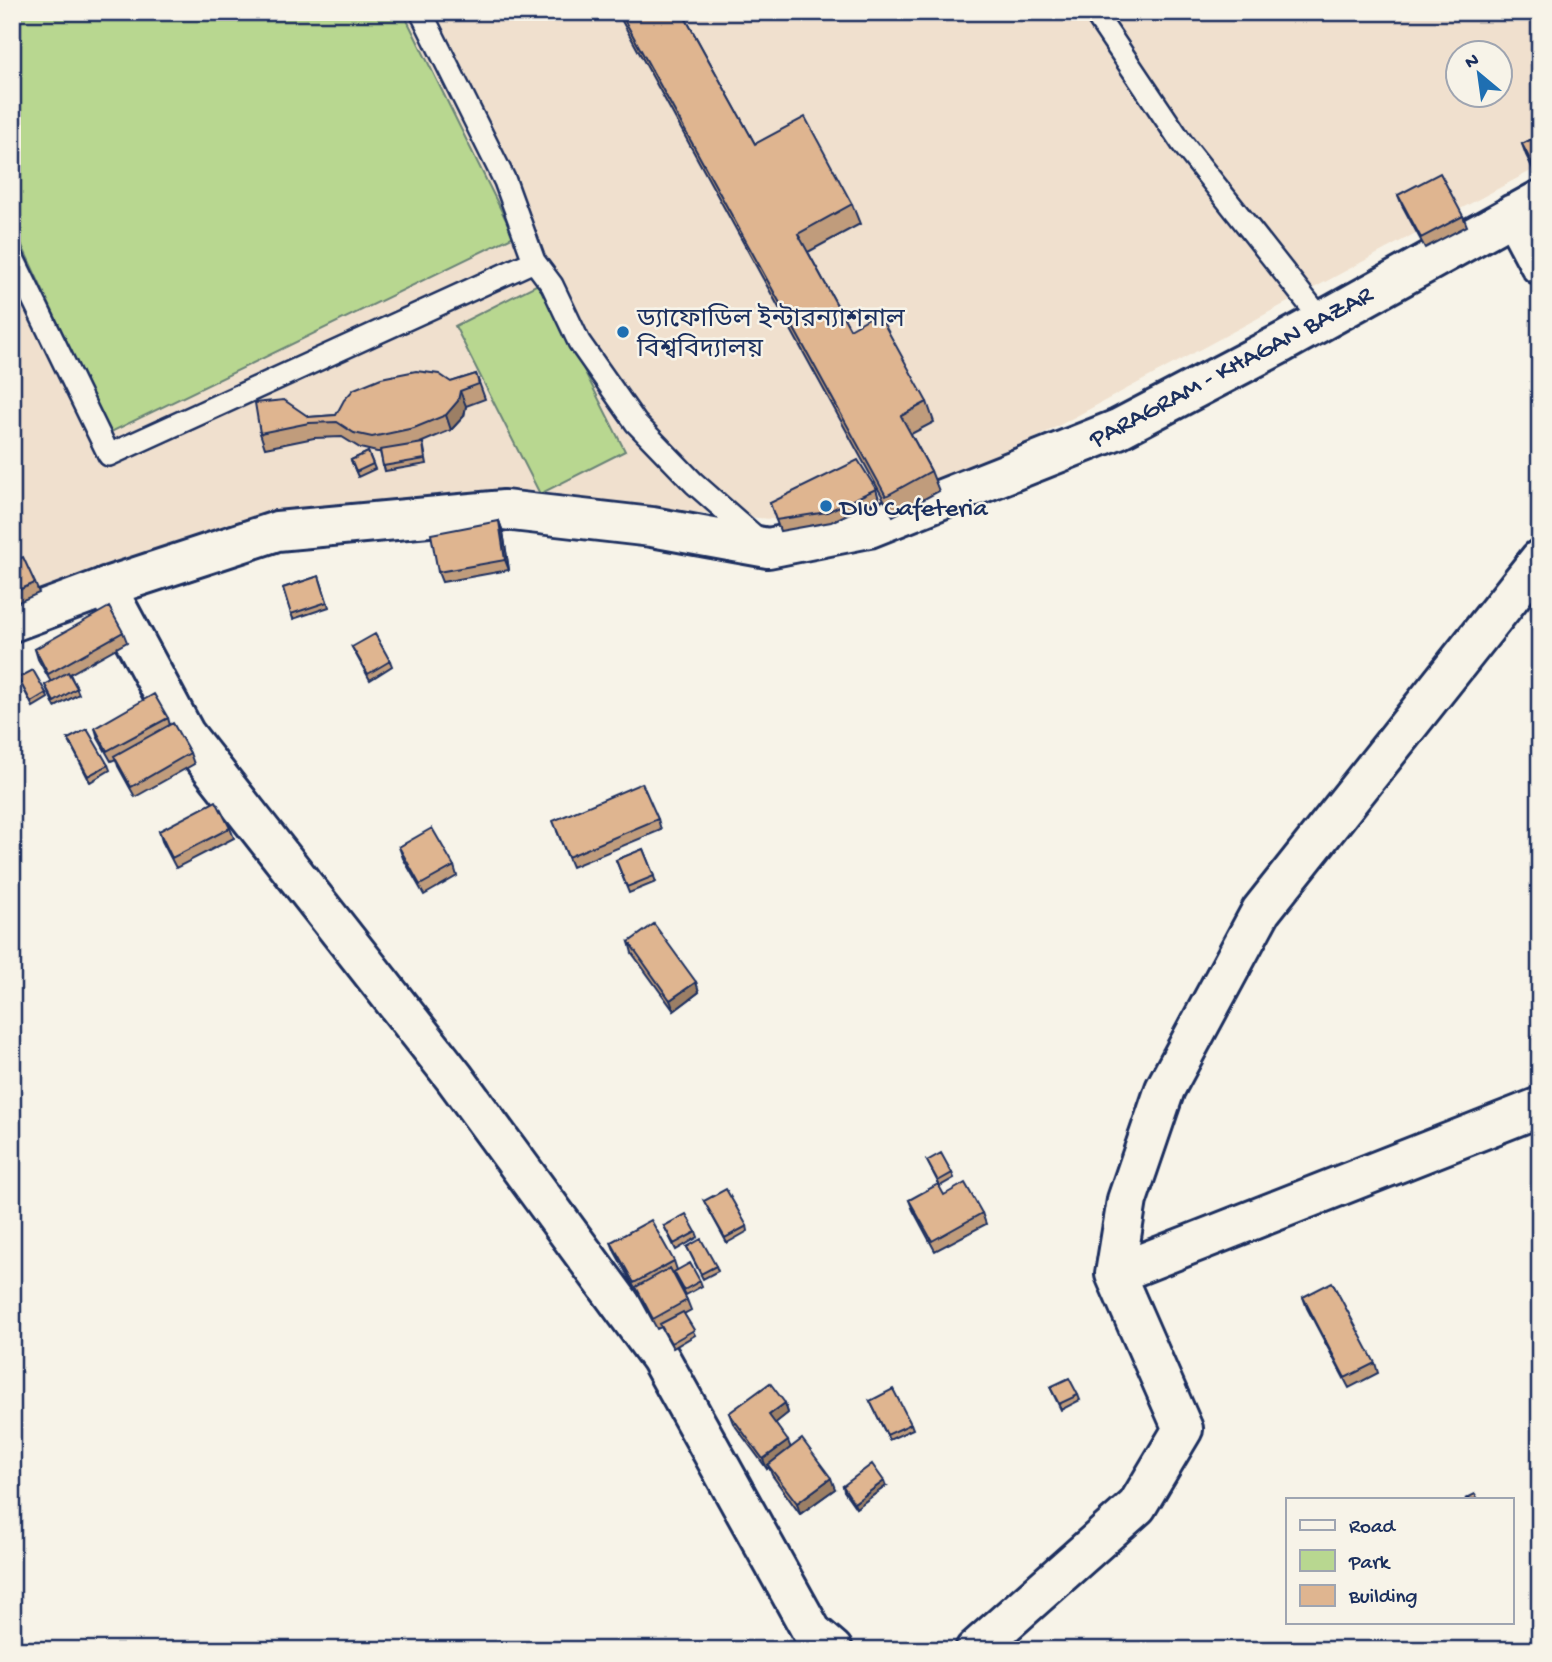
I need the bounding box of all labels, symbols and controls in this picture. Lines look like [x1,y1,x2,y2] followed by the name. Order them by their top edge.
[1444,38,1514,108] north arrow
[1461,49,1483,75] text: N
[1084,280,1380,457] street label: PARAGRAM - KHAGAN BAZAR
[636,303,906,367] place label: ড্যাফোডিল ইন্টারন্যাশনাল বিশ্ববিদ্যালয়
[615,324,631,340] marker: ড্যাফোডিল ইন্টারন্যাশনাল বিশ্ববিদ্যালয়
[838,495,989,526] place label: DIU Cafeteria
[818,498,834,514] marker: DIU Cafeteria
[1286,1498,1514,1624] legend
[1349,1516,1397,1541] text: Road
[1348,1552,1392,1577] text: Park
[1348,1586,1418,1611] text: Building

